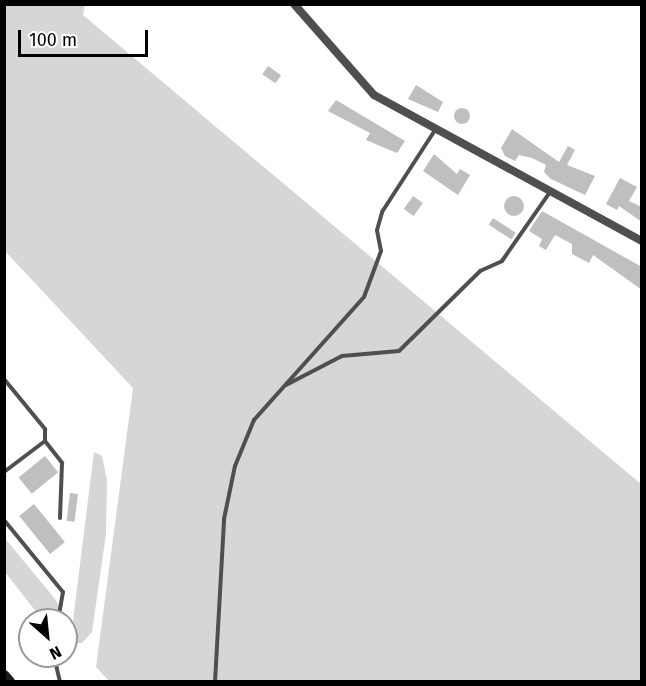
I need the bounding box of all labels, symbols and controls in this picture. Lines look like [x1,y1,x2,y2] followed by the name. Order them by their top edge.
[21,18,152,56] scale bar
[29,29,77,51] text: 100 m
[18,608,78,668] north arrow
[46,642,65,664] text: N

